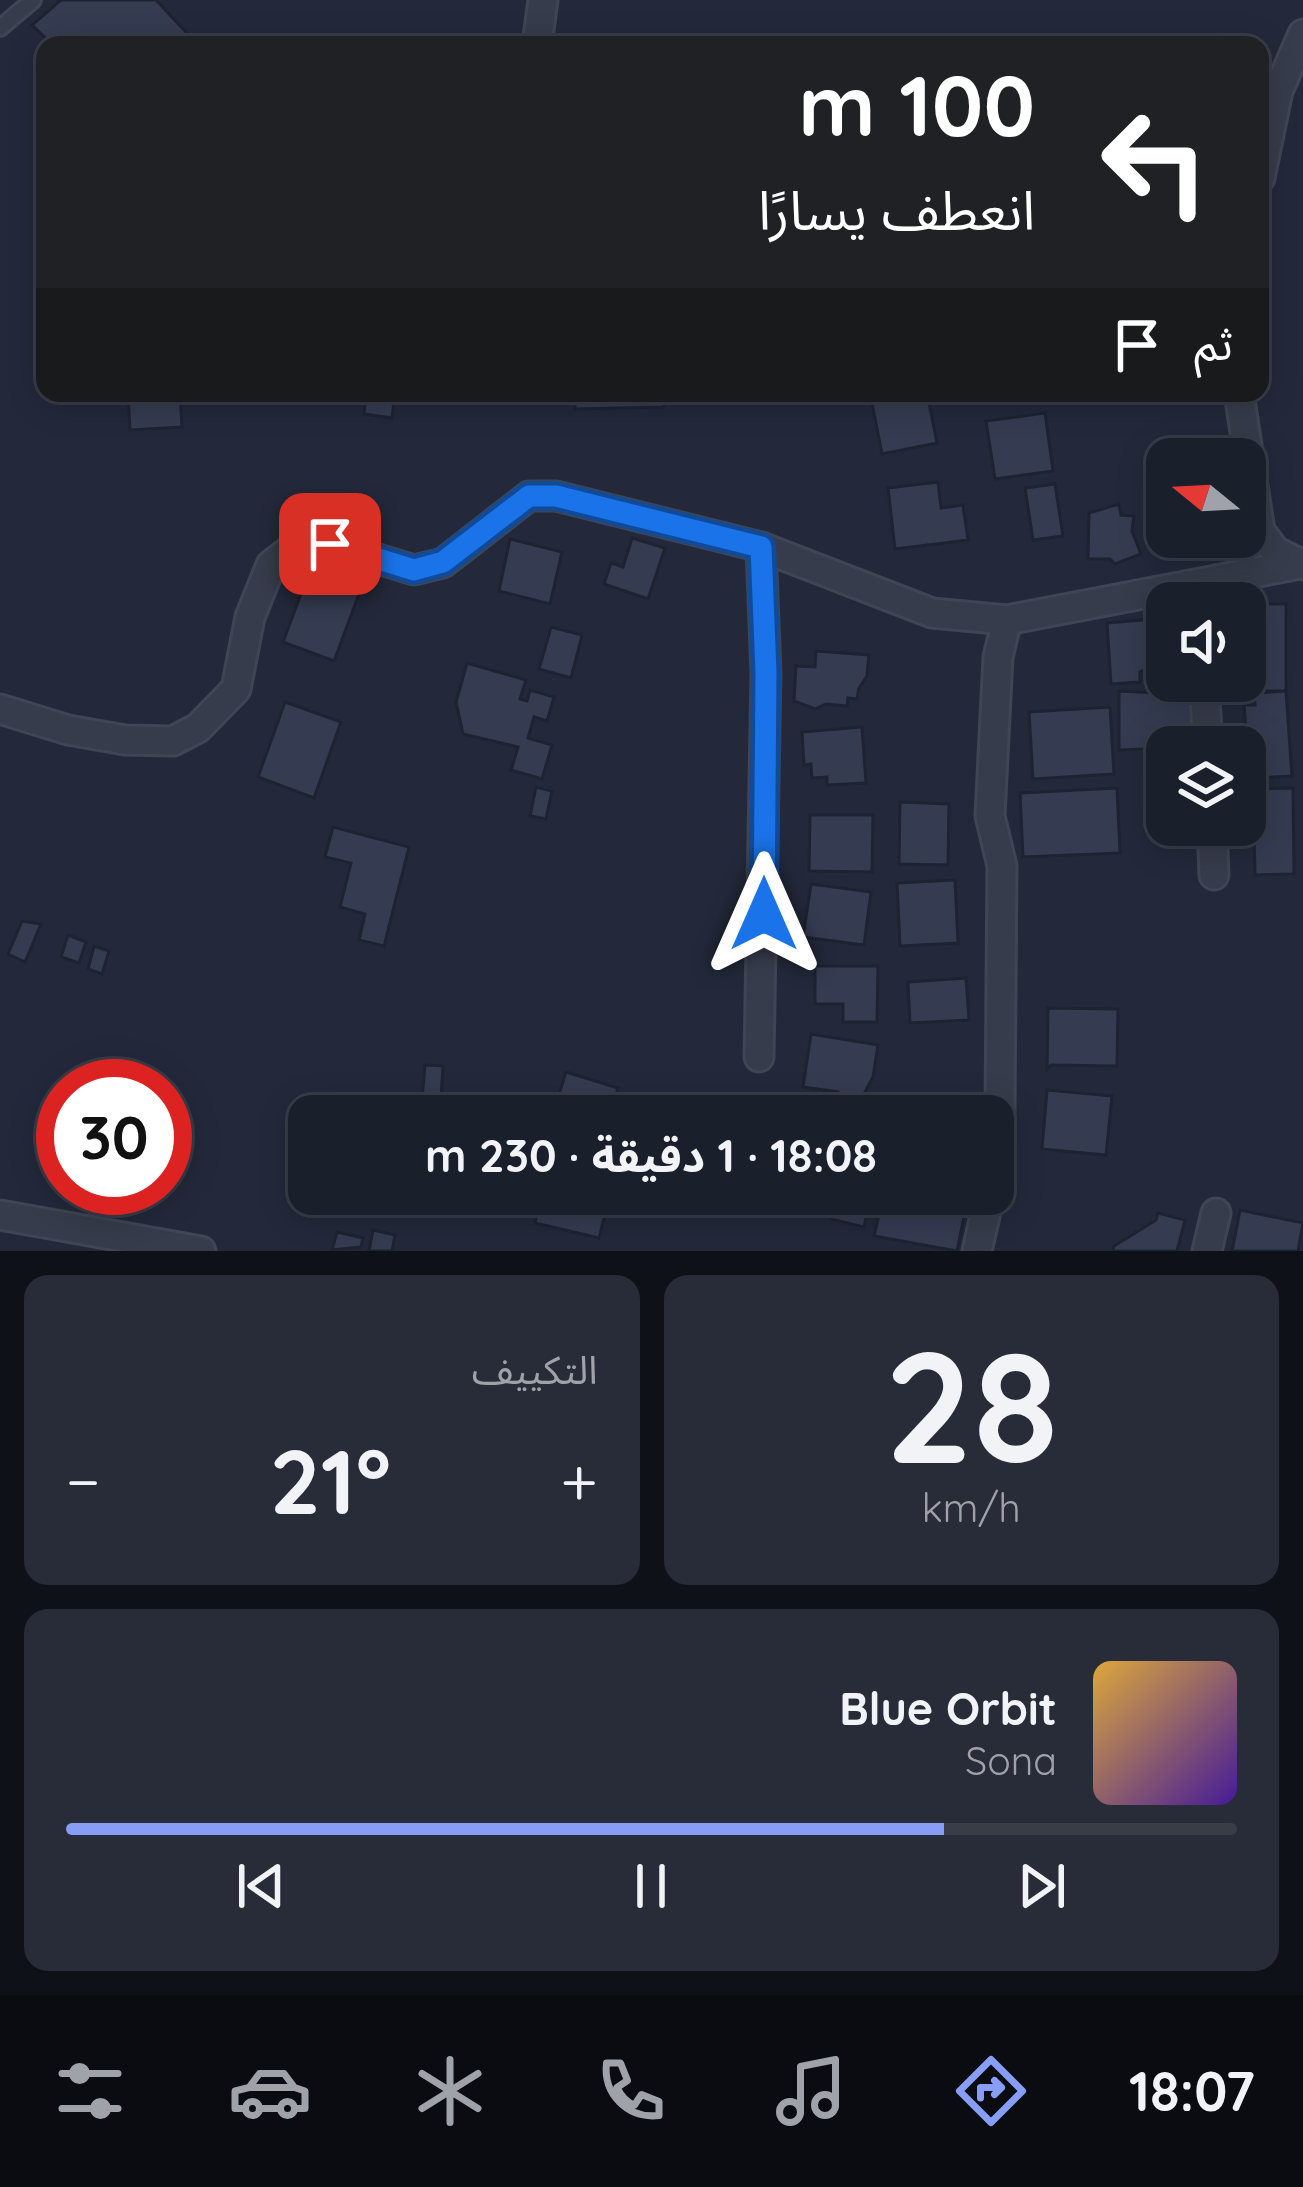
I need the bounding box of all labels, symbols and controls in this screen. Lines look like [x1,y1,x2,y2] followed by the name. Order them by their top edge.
[798,52,1035,157] text: 100 m
[1077,84,1233,240] icon: left
[758,176,1035,244] text: انعطف يسارًا
[1104,312,1170,378] icon: arrive
[1194,315,1233,371] text: ثم
[1146,438,1266,558] north arrow
[1146,438,1266,846] map controls
[279,493,381,595] pin
[297,511,363,577] icon: arrive
[1146,582,1266,702] button: sound
[1146,726,1266,846] button: layers
[701,851,827,977] position arrow
[36,1059,192,1215] speed limit sign: 30
[425,1127,877,1183] text: 18:08 · 1 دقيقة · 230 m
[884,1307,1058,1502] text: 28
[472,1345,598,1394] text: التكييف
[270,1424,391,1537] text: 21°
[66,1439,100,1522] text: −
[560,1439,597,1522] text: +
[922,1483,1021,1532] text: km/h
[839,1680,1057,1736] text: Blue Orbit
[965,1736,1057,1785] text: Sona
[228,1853,294,1919] icon: previous
[618,1853,684,1919] icon: pause
[1009,1853,1075,1919] icon: next
[48,2049,132,2133] icon: filters
[228,2049,312,2133] icon: car
[408,2049,492,2133] icon: climate
[589,2049,673,2133] icon: phone
[769,2049,853,2133] icon: music
[949,2049,1033,2133] icon: directions
[1129,2057,1255,2125] text: 18:07

